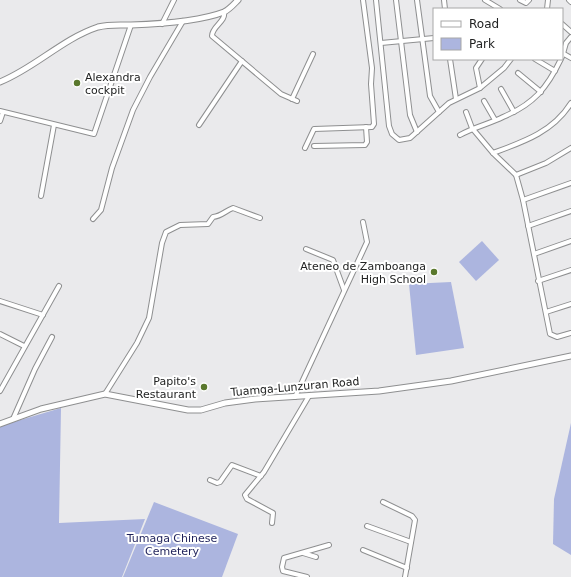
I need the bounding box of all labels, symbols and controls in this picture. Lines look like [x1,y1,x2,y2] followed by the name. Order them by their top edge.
[433,8,563,60] legend
[469,17,499,31] text: Road
[469,37,495,51] text: Park
[85,71,141,97] place label: Alexandra cockpit
[72,78,82,88] marker: Alexandra cockpit
[300,260,426,286] place label: Ateneo de Zamboanga High School
[429,267,439,277] marker: Ateneo de Zamboanga High School
[136,375,197,401] place label: Papito's Restaurant
[229,375,360,399] street label: Tuamga-Lunzuran Road
[199,382,209,392] marker: Papito's Restaurant
[126,532,218,558] park label: Tumaga Chinese Cemetery

